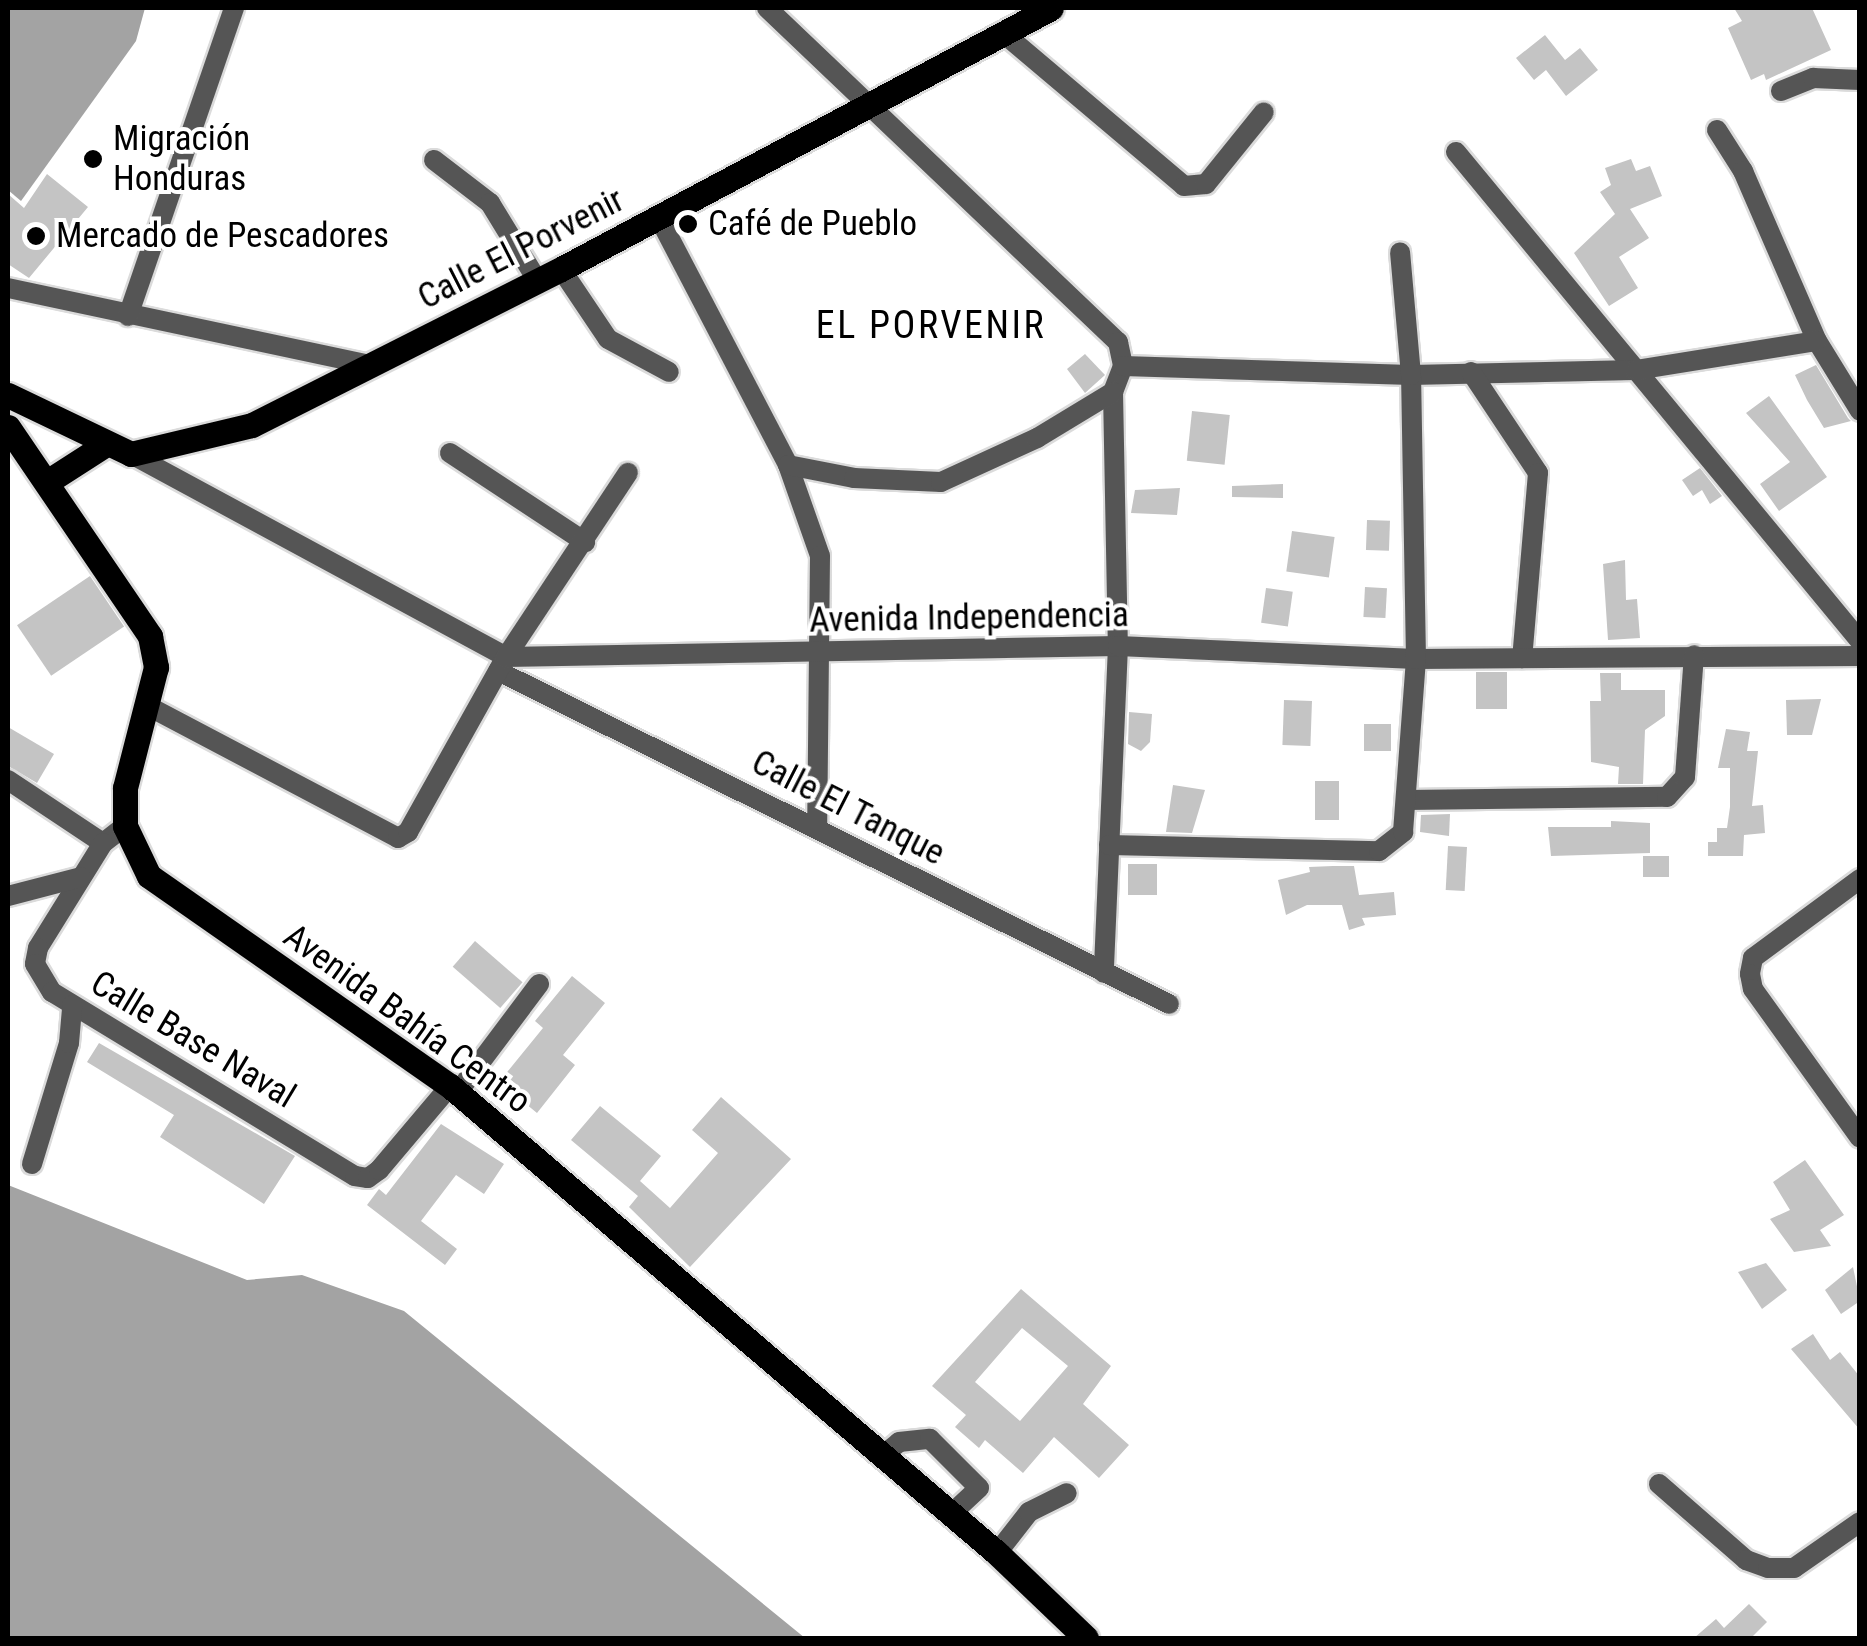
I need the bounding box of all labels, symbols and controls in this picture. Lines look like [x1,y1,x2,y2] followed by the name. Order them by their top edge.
[113,118,250,200] place label: Migración Honduras
[82,148,104,170] marker: Migración Honduras
[411,179,631,319] street label: Calle El Porvenir
[708,203,917,245] place label: Café de Pueblo
[677,213,699,235] marker: Café de Pueblo
[56,215,389,257] place label: Mercado de Pescadores
[25,225,47,247] marker: Mercado de Pescadores
[816,303,1046,349] district label: EL PORVENIR
[809,594,1129,642] street label: Avenida Independencia
[744,741,952,875] street label: Calle El Tanque
[275,915,539,1123] street label: Avenida Bahía Centro
[83,962,303,1118] street label: Calle Base Naval

